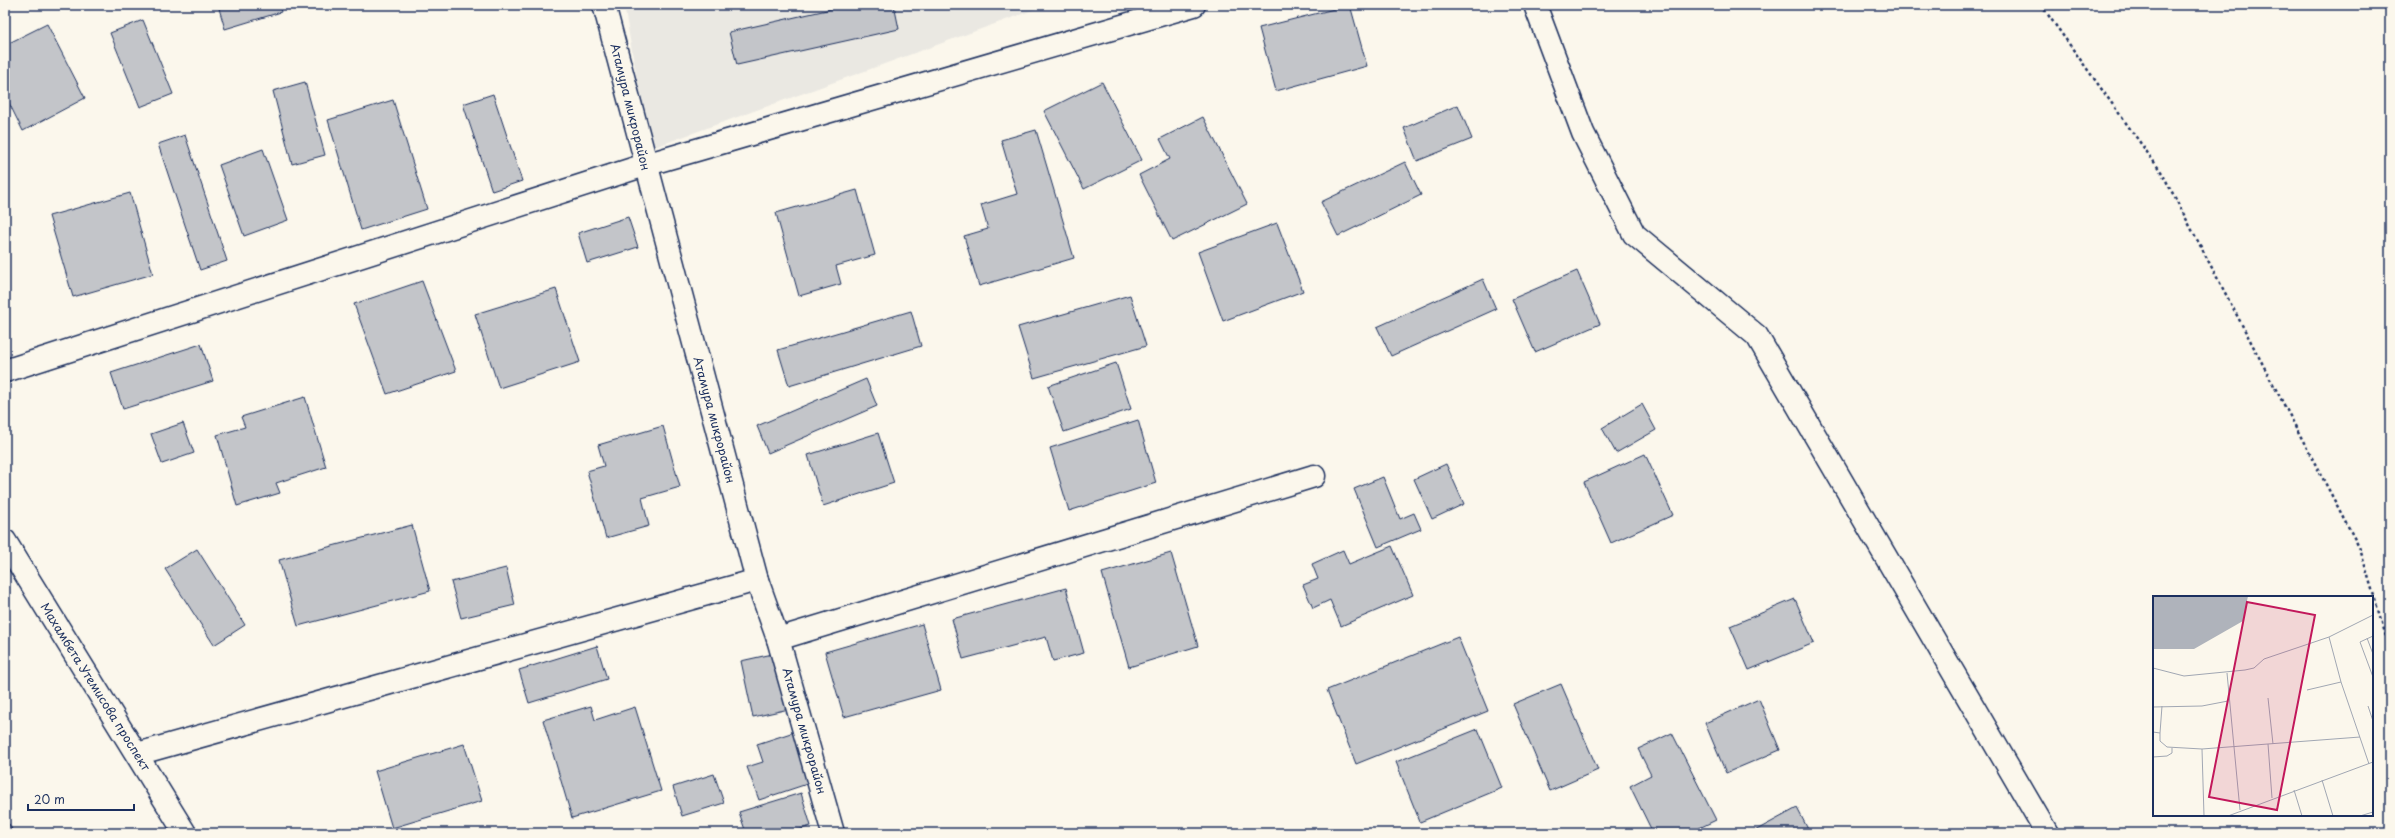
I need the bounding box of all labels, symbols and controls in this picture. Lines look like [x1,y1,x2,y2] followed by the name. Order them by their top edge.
[606,41,655,172] street label: Атамура микрорайон
[689,354,741,485] street label: Атамура микрорайон
[2153,596,2373,816] inset map
[37,599,155,774] street label: Махамбета Утемисова проспект
[778,665,832,796] street label: Атамура микрорайон
[28,786,134,812] scale bar
[34,790,65,808] text: 20 m

